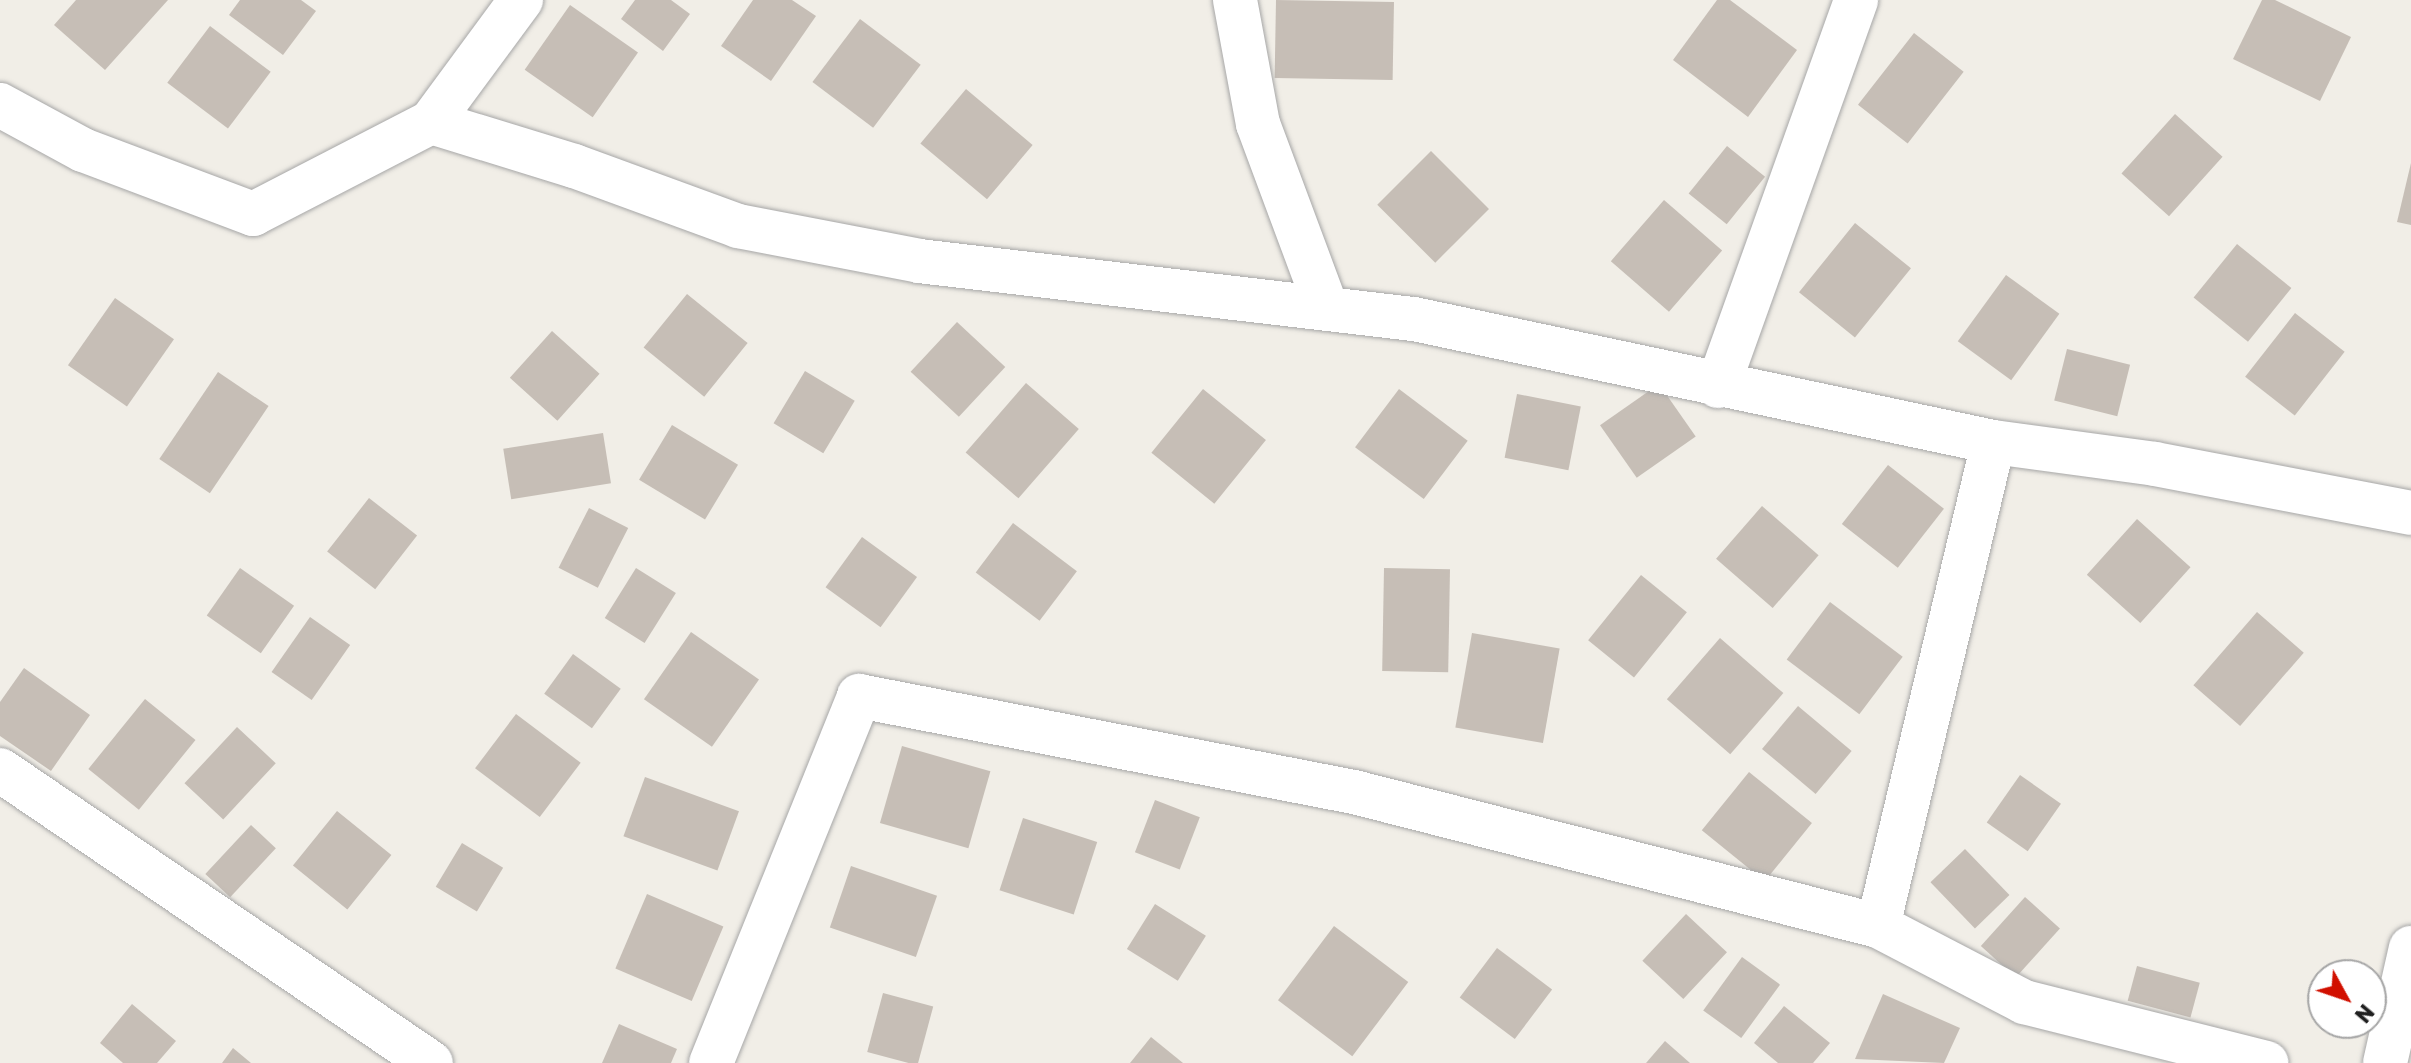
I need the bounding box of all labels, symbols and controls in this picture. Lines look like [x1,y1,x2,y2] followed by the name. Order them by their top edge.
[2307,959,2387,1039] north arrow
[2349,999,2380,1028] text: N

